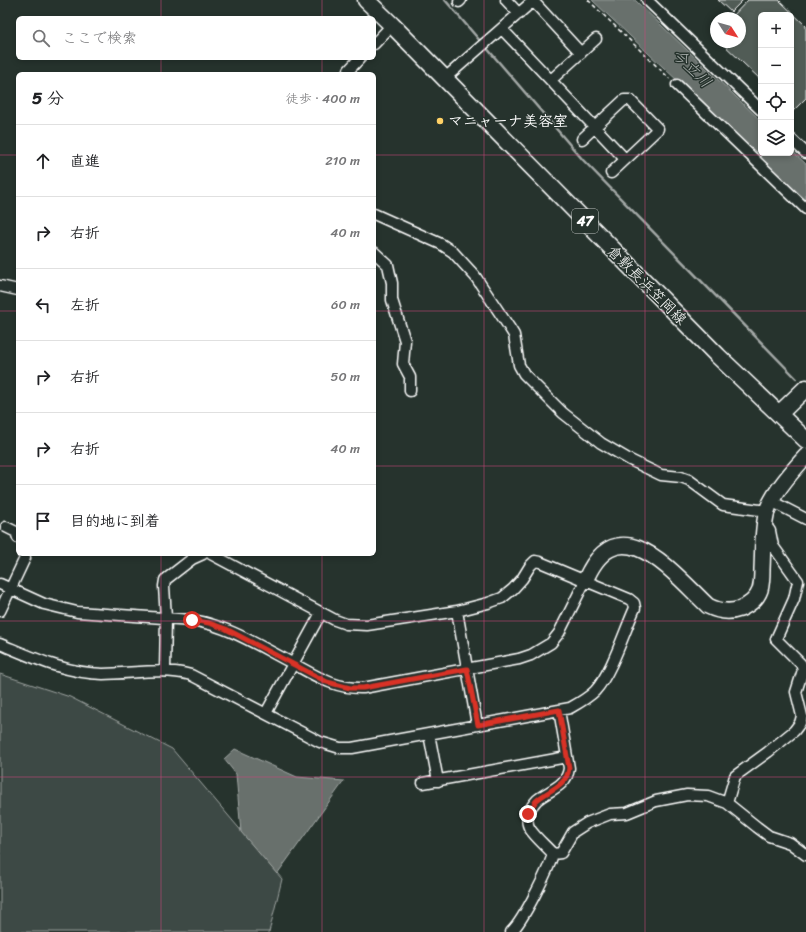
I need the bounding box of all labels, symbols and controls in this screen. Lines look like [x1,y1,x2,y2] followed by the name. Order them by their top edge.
[710,12,746,48] north arrow
[758,12,794,156] map controls
[758,12,794,48] button: +
[16,16,376,60] search box
[62,25,137,51] text: ここで検索
[30,27,52,49] icon: search
[665,41,719,95] water label: 今立川
[758,48,794,84] button: −
[32,83,64,113] text: 5 分
[758,84,794,120] button: locate
[286,87,360,110] text: 徒歩 · 400 m
[448,108,568,134] place label: マニャーナ美容室
[435,116,445,126] marker: マニャーナ美容室
[758,120,794,156] button: layers
[70,148,100,174] text: 直進
[325,149,360,172] text: 210 m
[32,150,54,172] icon: ahead
[572,209,598,233] road number: 47
[70,220,100,246] text: 右折
[330,221,360,244] text: 40 m
[32,222,54,244] icon: right
[601,239,693,331] street label: 倉敷長浜笠岡線
[70,292,100,318] text: 左折
[331,293,360,316] text: 60 m
[32,294,54,316] icon: left
[70,364,100,390] text: 右折
[330,365,360,388] text: 50 m
[32,366,54,388] icon: right
[70,436,100,462] text: 右折
[330,437,360,460] text: 40 m
[32,438,54,460] icon: right
[70,508,160,534] text: 目的地に到着
[32,510,54,532] icon: arrive
[183,611,201,629] route start
[519,805,537,823] route end

